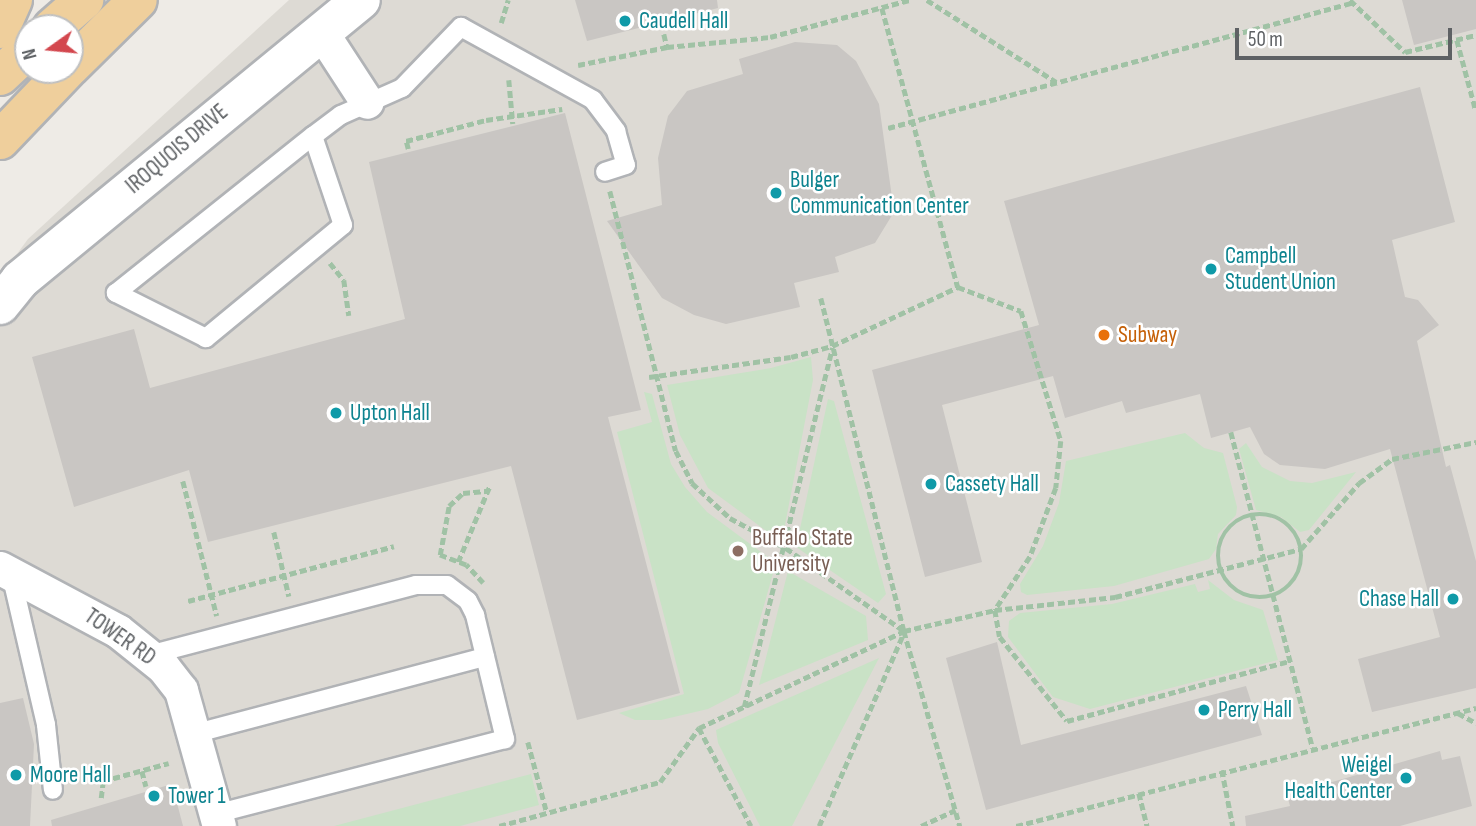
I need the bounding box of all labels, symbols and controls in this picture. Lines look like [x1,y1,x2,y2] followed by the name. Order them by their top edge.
[639,7,728,35] place label: Caudell Hall
[617,13,633,29] marker: Caudell Hall
[14,14,84,84] north arrow
[1238,14,1455,58] scale bar
[1248,27,1283,52] text: 50 m
[18,46,43,62] text: N
[120,98,234,200] street label: IROQUOIS DRIVE
[790,166,969,220] place label: Bulger Communication Center
[768,185,784,201] marker: Bulger Communication Center
[1225,242,1336,296] place label: Campbell Student Union
[1203,261,1219,277] marker: Campbell Student Union
[1118,321,1177,349] place label: Subway
[1096,327,1112,343] marker: Subway
[350,399,430,427] place label: Upton Hall
[328,405,344,421] marker: Upton Hall
[945,470,1039,498] place label: Cassety Hall
[923,476,939,492] marker: Cassety Hall
[752,524,853,578] place label: Buffalo State University
[730,543,746,559] marker: Buffalo State University
[1359,585,1439,613] place label: Chase Hall
[1445,591,1461,607] marker: Chase Hall
[79,603,161,671] street label: TOWER RD
[1218,696,1292,724] place label: Perry Hall
[1196,702,1212,718] marker: Perry Hall
[1285,751,1392,805] place label: Weigel Health Center
[30,761,111,789] place label: Moore Hall
[8,767,24,783] marker: Moore Hall
[1398,770,1414,786] marker: Weigel Health Center
[168,782,226,810] place label: Tower 1
[146,788,162,804] marker: Tower 1

